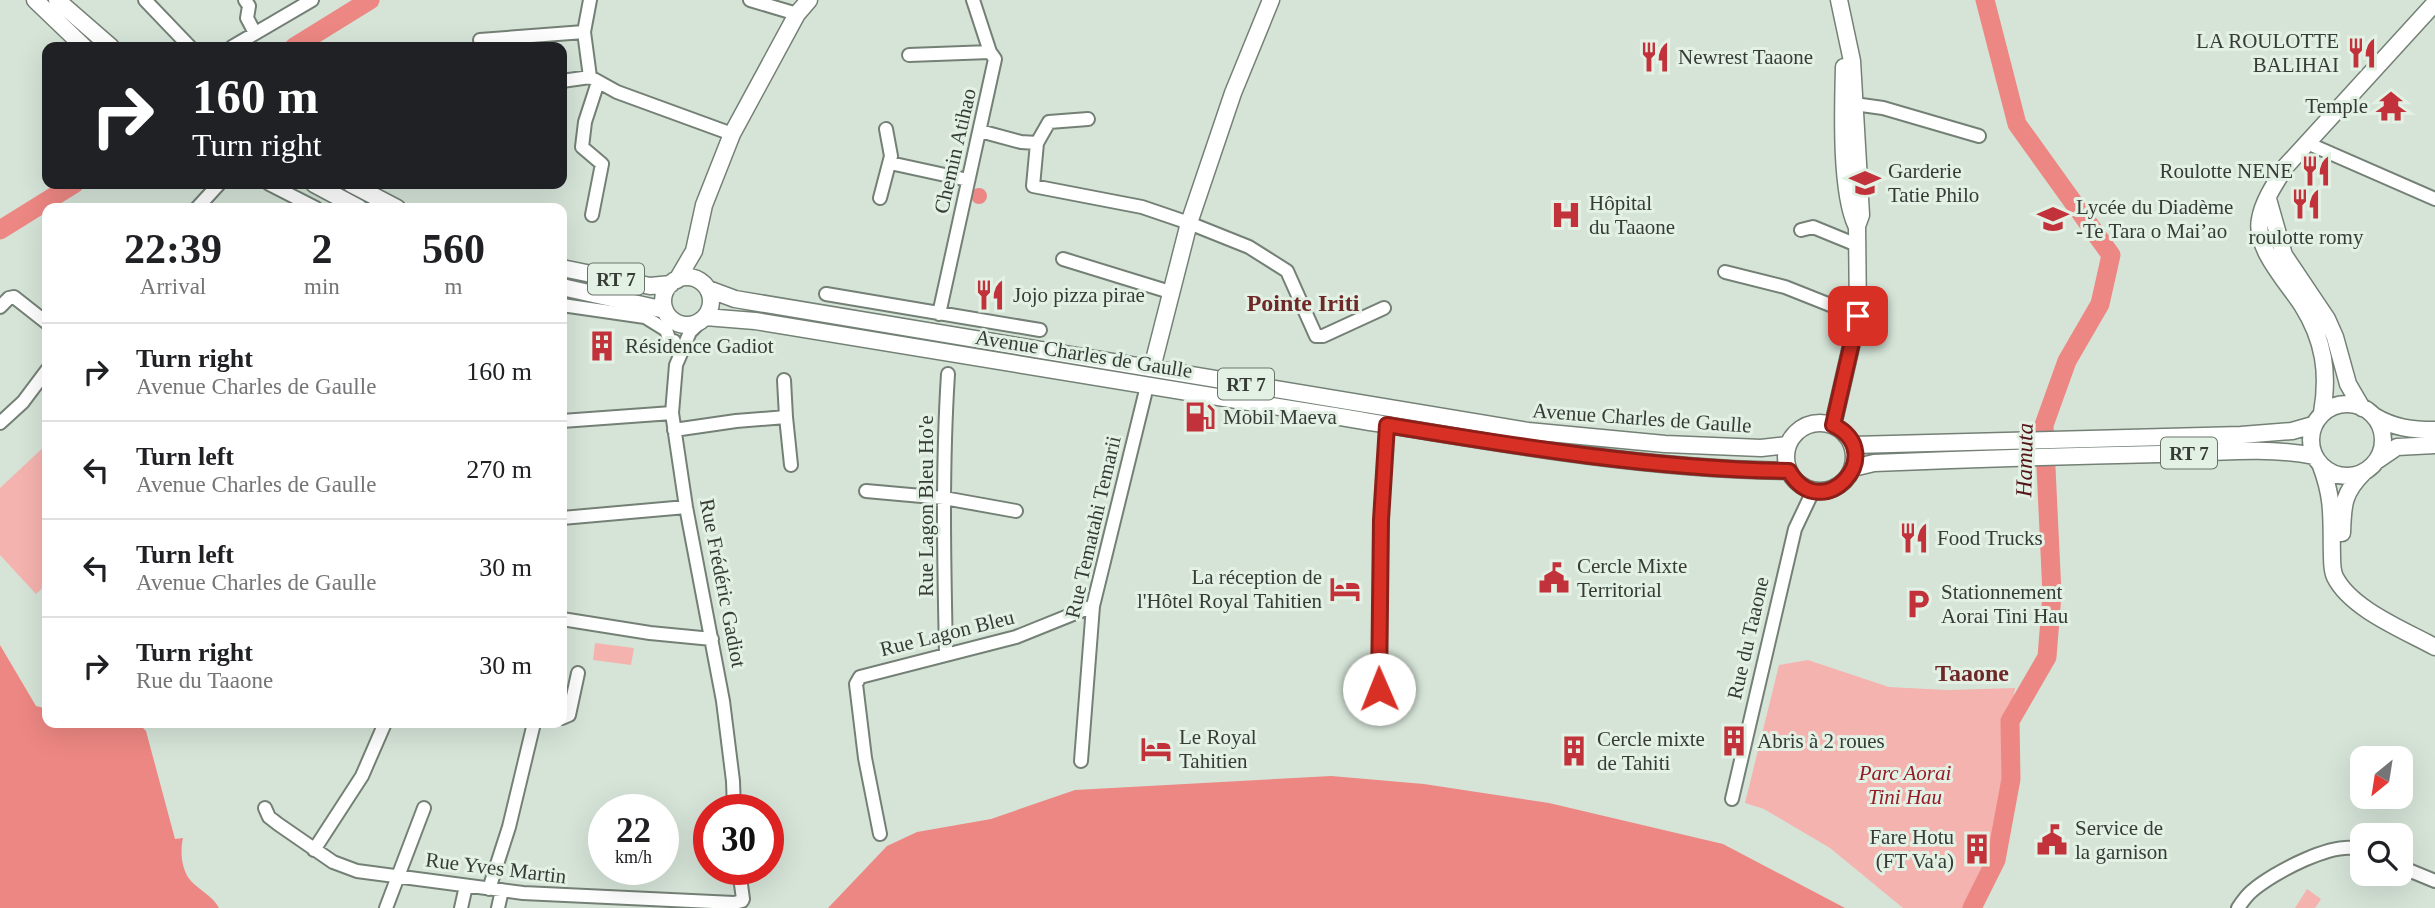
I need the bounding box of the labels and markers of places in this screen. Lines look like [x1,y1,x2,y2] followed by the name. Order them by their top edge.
[2196,29,2339,77] place label: LA ROULOTTE BALIHAI
[2345,36,2379,70] restaurant icon: LA ROULOTTE BALIHAI
[1638,40,1672,74] restaurant icon: Newrest Taaone
[1678,45,1813,69] place label: Newrest Taaone
[2374,89,2408,123] temple icon: Temple
[2305,94,2368,118] place label: Temple
[2299,154,2333,188] restaurant icon: Roulotte NENE
[1888,159,1979,207] place label: Garderie Tatie Philo
[2159,159,2293,183] place label: Roulotte NENE
[1848,166,1882,200] school or university icon: Garderie Tatie Philo
[2289,187,2323,221] restaurant icon: roulotte romy
[1589,191,1675,239] place label: Hôpital du Taaone
[2076,195,2233,243] place label: Lycée du Diadème -Te Tara o Mai’ao
[1549,198,1583,232] hospital icon: Hôpital du Taaone
[2036,202,2070,236] school or university icon: Lycée du Diadème -Te Tara o Mai’ao
[2249,225,2364,249] place label: roulotte romy
[973,278,1007,312] restaurant icon: Jojo pizza pirae
[1013,283,1145,307] place label: Jojo pizza pirae
[1828,286,1888,346] pin
[585,329,619,363] building icon: Résidence Gadiot
[625,334,774,358] place label: Résidence Gadiot
[1183,400,1217,434] fuel station icon: Mobil Maeva
[1223,405,1337,429] place label: Mobil Maeva
[1897,521,1931,555] restaurant icon: Food Trucks
[1937,526,2043,550] place label: Food Trucks
[1577,554,1687,602] place label: Cercle Mixte Territorial
[1537,561,1571,595] public building icon: Cercle Mixte Territorial
[1137,565,1323,613] place label: La réception de l'Hôtel Royal Tahitien
[1328,572,1362,606] hotel icon: La réception de l'Hôtel Royal Tahitien
[1941,580,2069,628] place label: Stationnement Aorai Tini Hau
[1901,587,1935,621] parking icon: Stationnement Aorai Tini Hau
[1717,724,1751,758] building icon: Abris à 2 roues
[1179,725,1257,773] place label: Le Royal Tahitien
[1597,727,1705,775] place label: Cercle mixte de Tahiti
[1757,729,1885,753] place label: Abris à 2 roues
[1139,732,1173,766] hotel icon: Le Royal Tahitien
[1557,734,1591,768] building icon: Cercle mixte de Tahiti
[2075,816,2168,864] place label: Service de la garnison
[2035,823,2069,857] public building icon: Service de la garnison
[1869,825,1954,873] place label: Fare Hotu (FT Va'a)
[1960,832,1994,866] building icon: Fare Hotu (FT Va'a)

